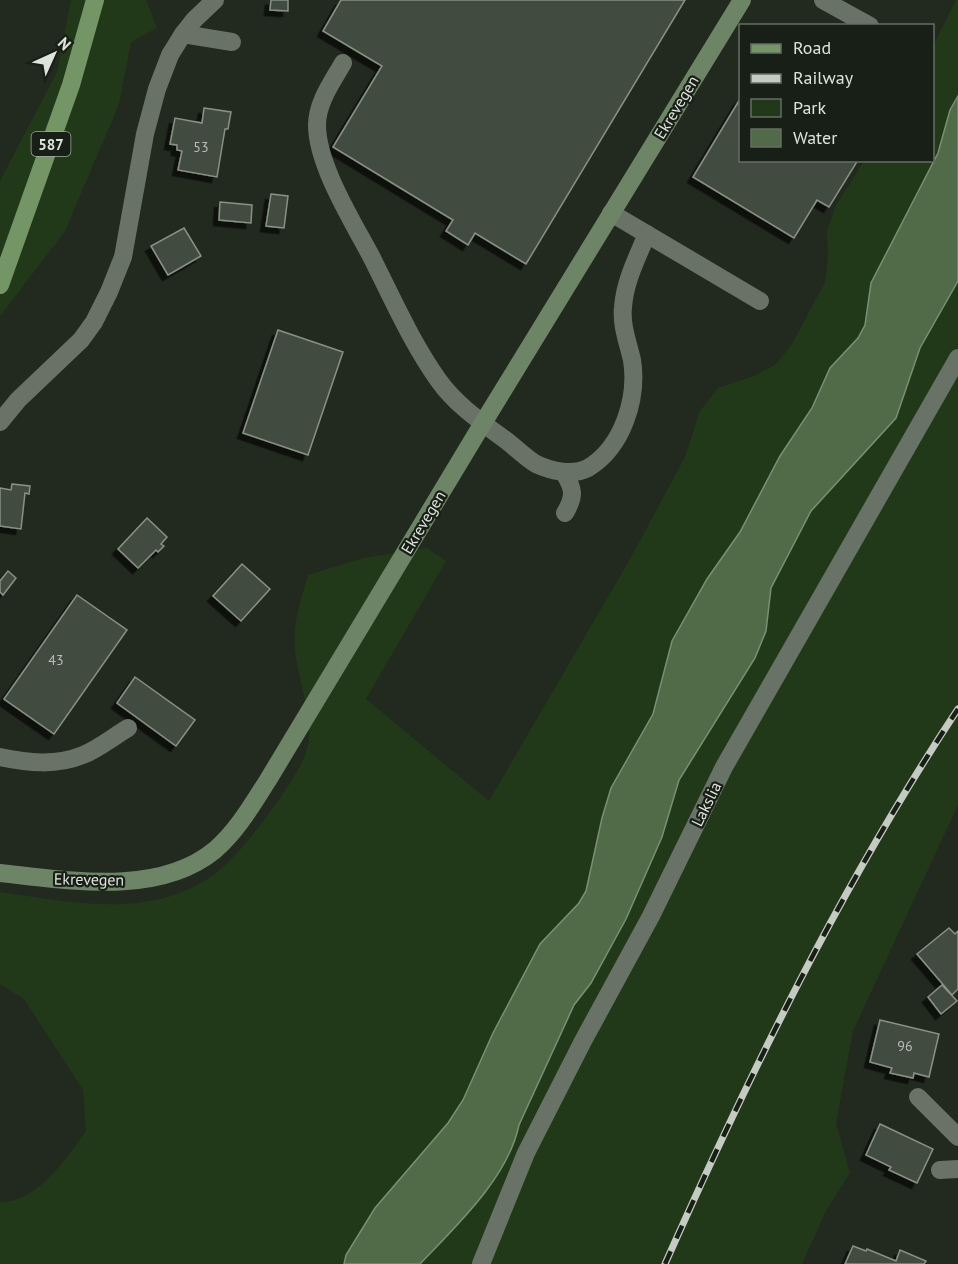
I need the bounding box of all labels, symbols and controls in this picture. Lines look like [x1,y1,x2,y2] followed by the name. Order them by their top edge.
[24,24,84,84] north arrow
[739,24,934,162] legend
[54,33,75,54] text: N
[793,36,831,59] text: Road
[793,66,854,89] text: Railway
[649,72,703,142] street label: Ekrevegen
[793,96,826,119] text: Park
[793,126,837,149] text: Water
[32,132,70,156] road number: 587
[193,138,209,156] house number: 53
[396,487,450,557] street label: Ekrevegen
[48,651,64,669] house number: 43
[687,778,725,830] street label: Lakslia
[54,868,124,890] street label: Ekrevegen
[897,1037,913,1055] house number: 96

